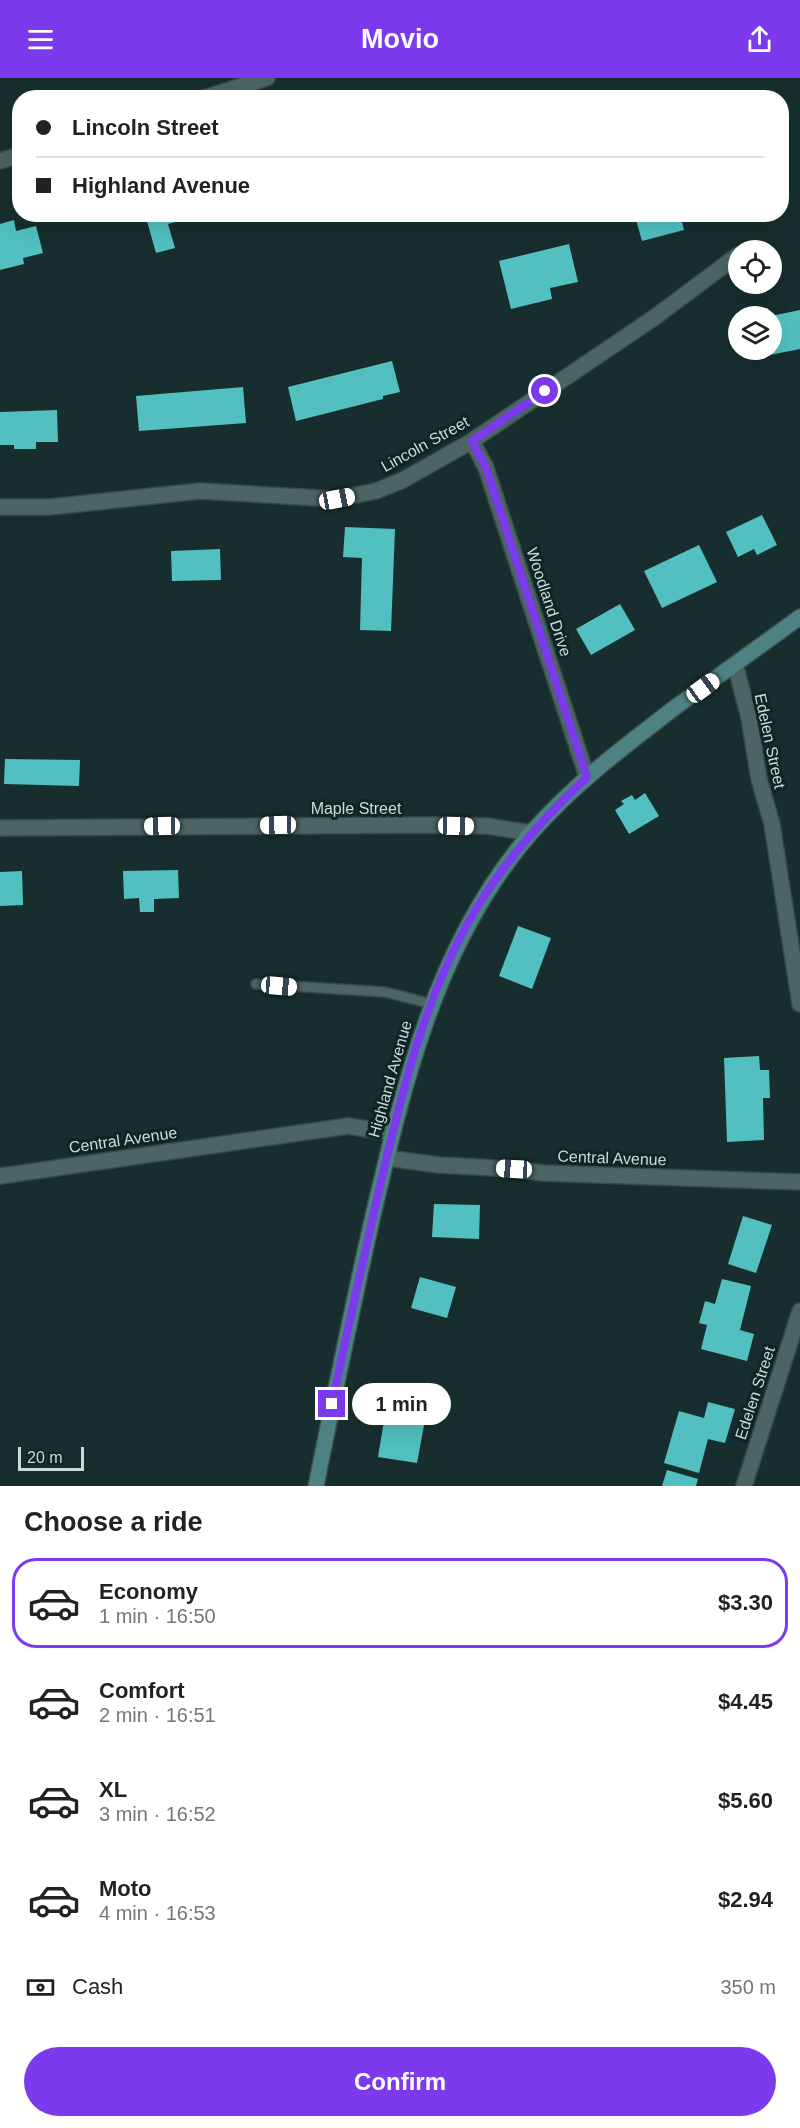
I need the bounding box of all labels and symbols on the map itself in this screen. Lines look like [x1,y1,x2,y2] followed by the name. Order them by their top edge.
[531,377,558,404] route start
[378,413,472,475] street label: Lincoln Street
[318,487,356,511] car
[523,545,575,659] street label: Woodland Drive
[683,670,723,706] car
[752,692,789,791] street label: Edelen Street
[311,800,402,817] street label: Maple Street
[260,816,296,834] car
[144,817,180,835] car
[438,817,474,835] car
[260,975,298,997] car
[365,1019,415,1139] street label: Highland Avenue
[68,1124,178,1156] street label: Central Avenue
[557,1148,667,1168] street label: Central Avenue
[496,1159,532,1179] car
[732,1344,778,1442] street label: Edelen Street
[353,1383,452,1425] callout: 1 min
[318,1390,345,1417] route end
[18,1444,84,1472] scale bar

